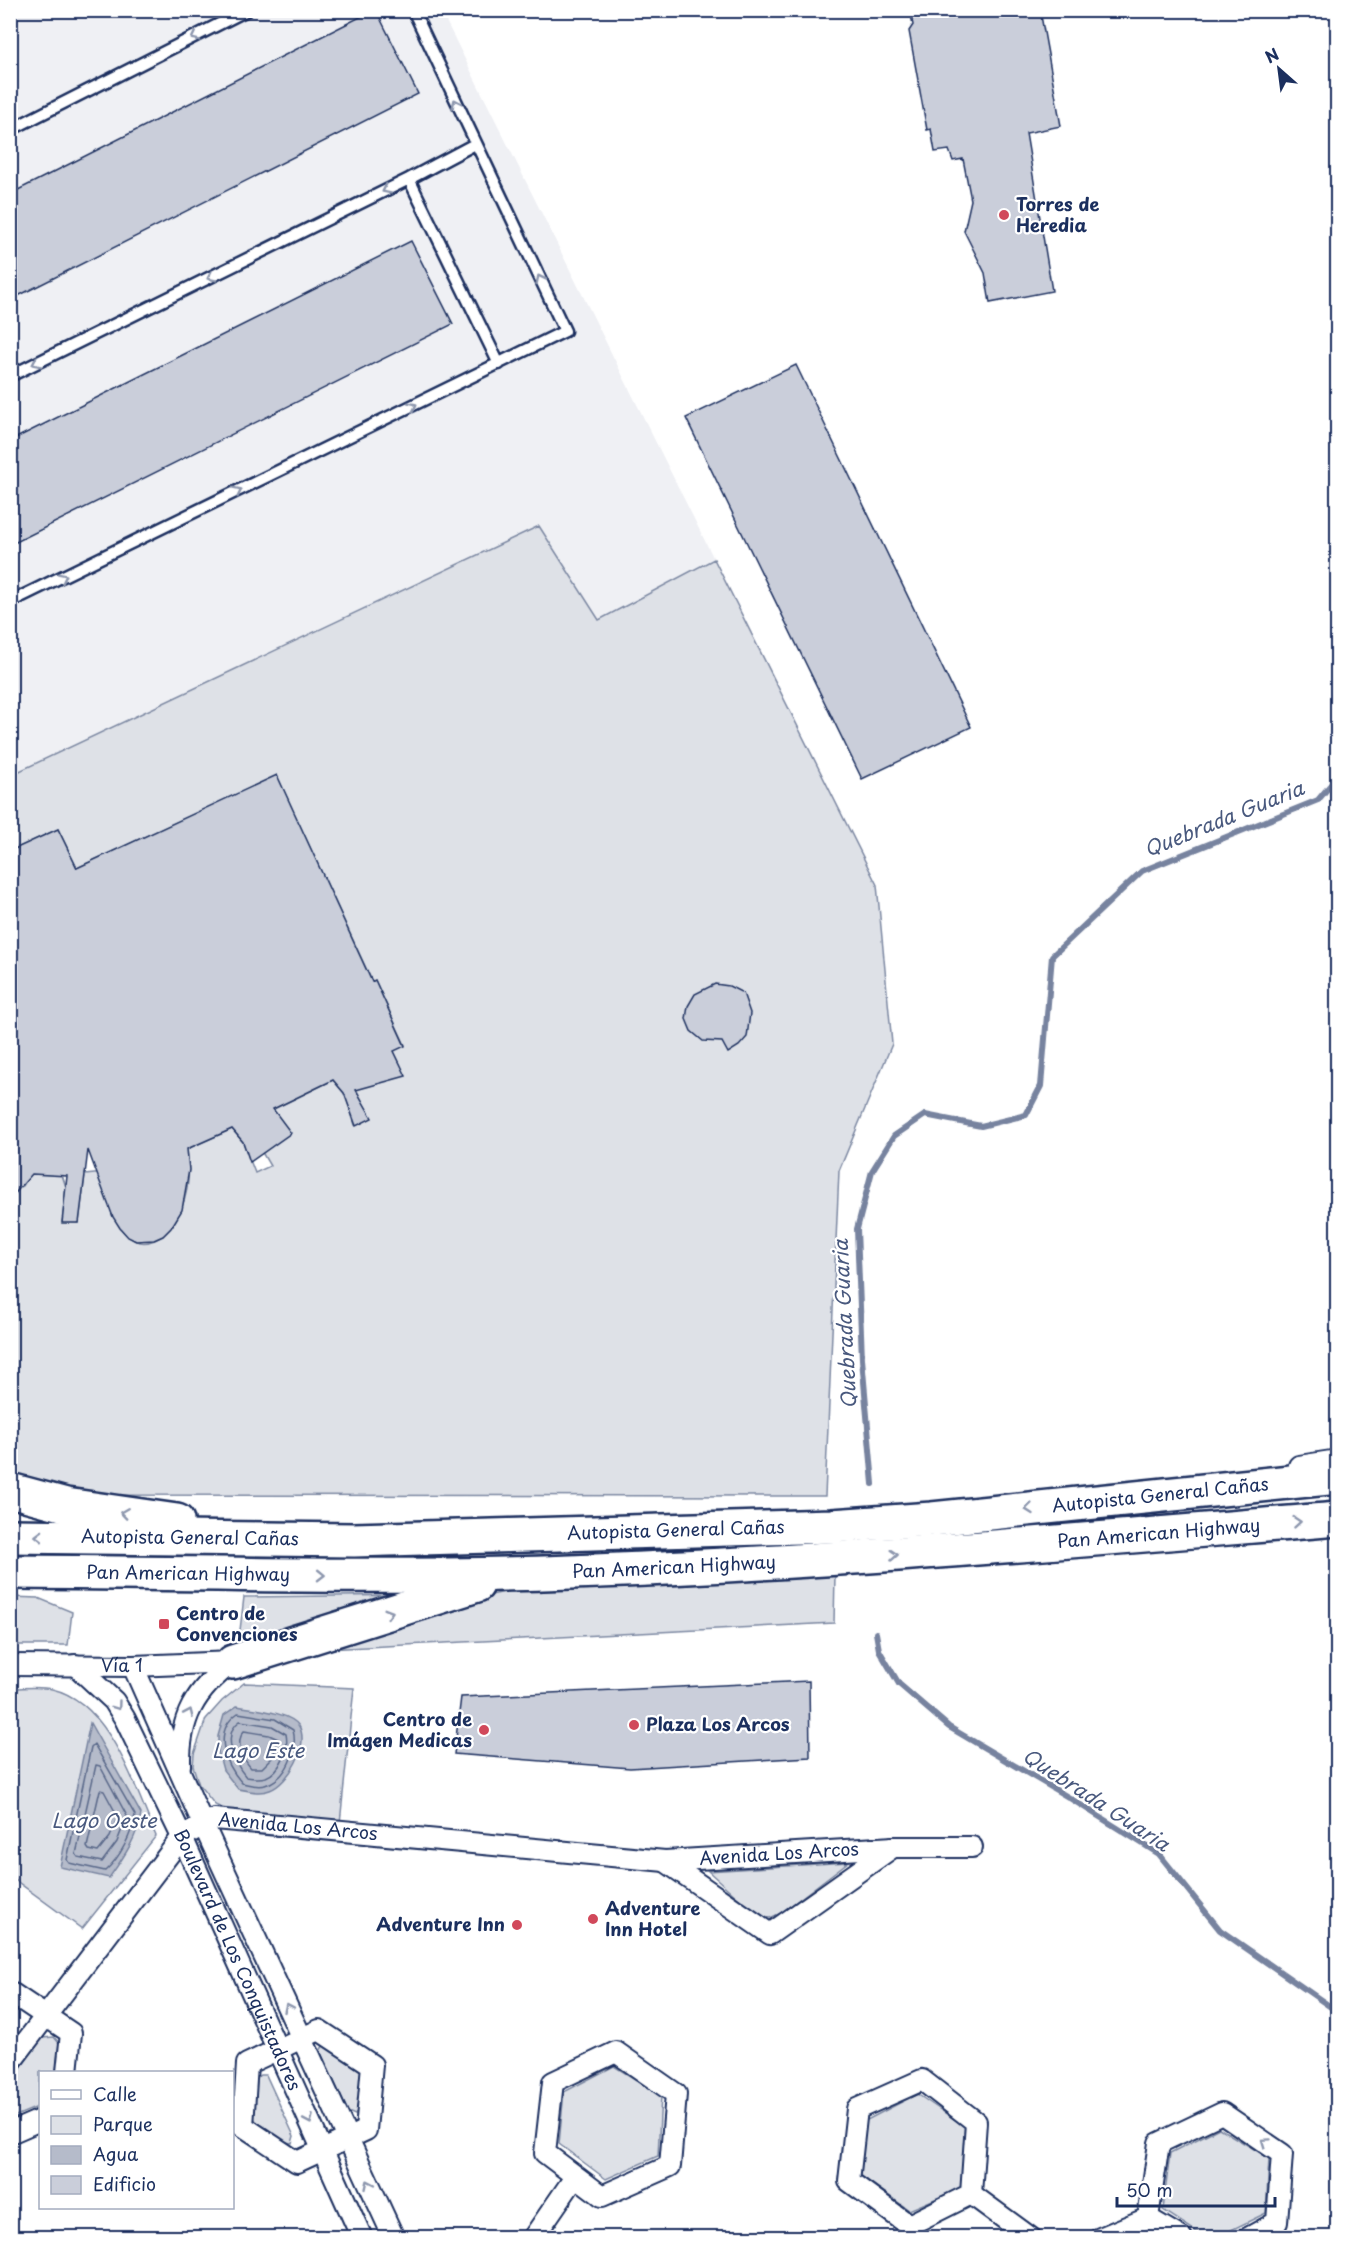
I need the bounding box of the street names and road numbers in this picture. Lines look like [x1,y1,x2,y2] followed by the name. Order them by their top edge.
[1050,1469,1270,1519] street label: Autopista General Cañas
[1056,1510,1261,1554] street label: Pan American Highway
[567,1512,785,1546] street label: Autopista General Cañas
[81,1522,299,1551] street label: Autopista General Cañas
[571,1547,776,1584] street label: Pan American Highway
[86,1558,290,1587] street label: Pan American Highway
[101,1651,144,1678] street label: Vía 1
[217,1804,379,1846] street label: Avenida Los Arcos
[168,1824,309,2095] street label: Boulevard de Los Conquistadores
[698,1834,860,1871] street label: Avenida Los Arcos

